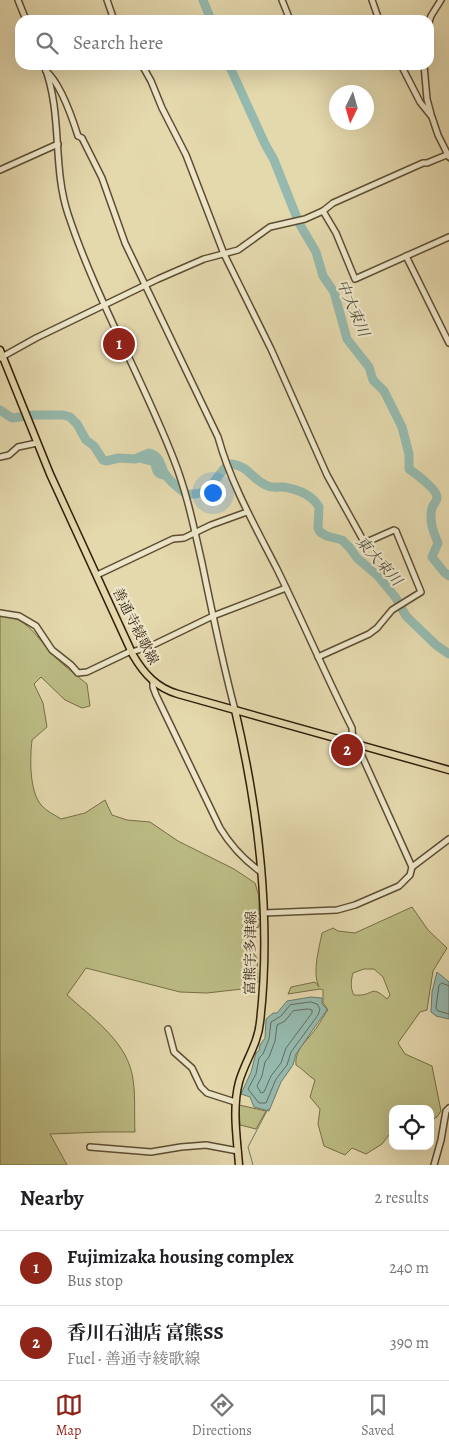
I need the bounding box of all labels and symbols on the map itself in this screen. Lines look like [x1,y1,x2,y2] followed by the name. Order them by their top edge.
[329,85,374,130] north arrow
[332,276,375,341] water label: 中大束川
[103,325,135,363] pin: 1
[200,480,226,506] your location
[351,532,408,591] water label: 東大束川
[108,584,163,668] street label: 善通寺綾歌線
[331,731,363,769] pin: 2
[240,911,261,995] street label: 富熊宇多津線

